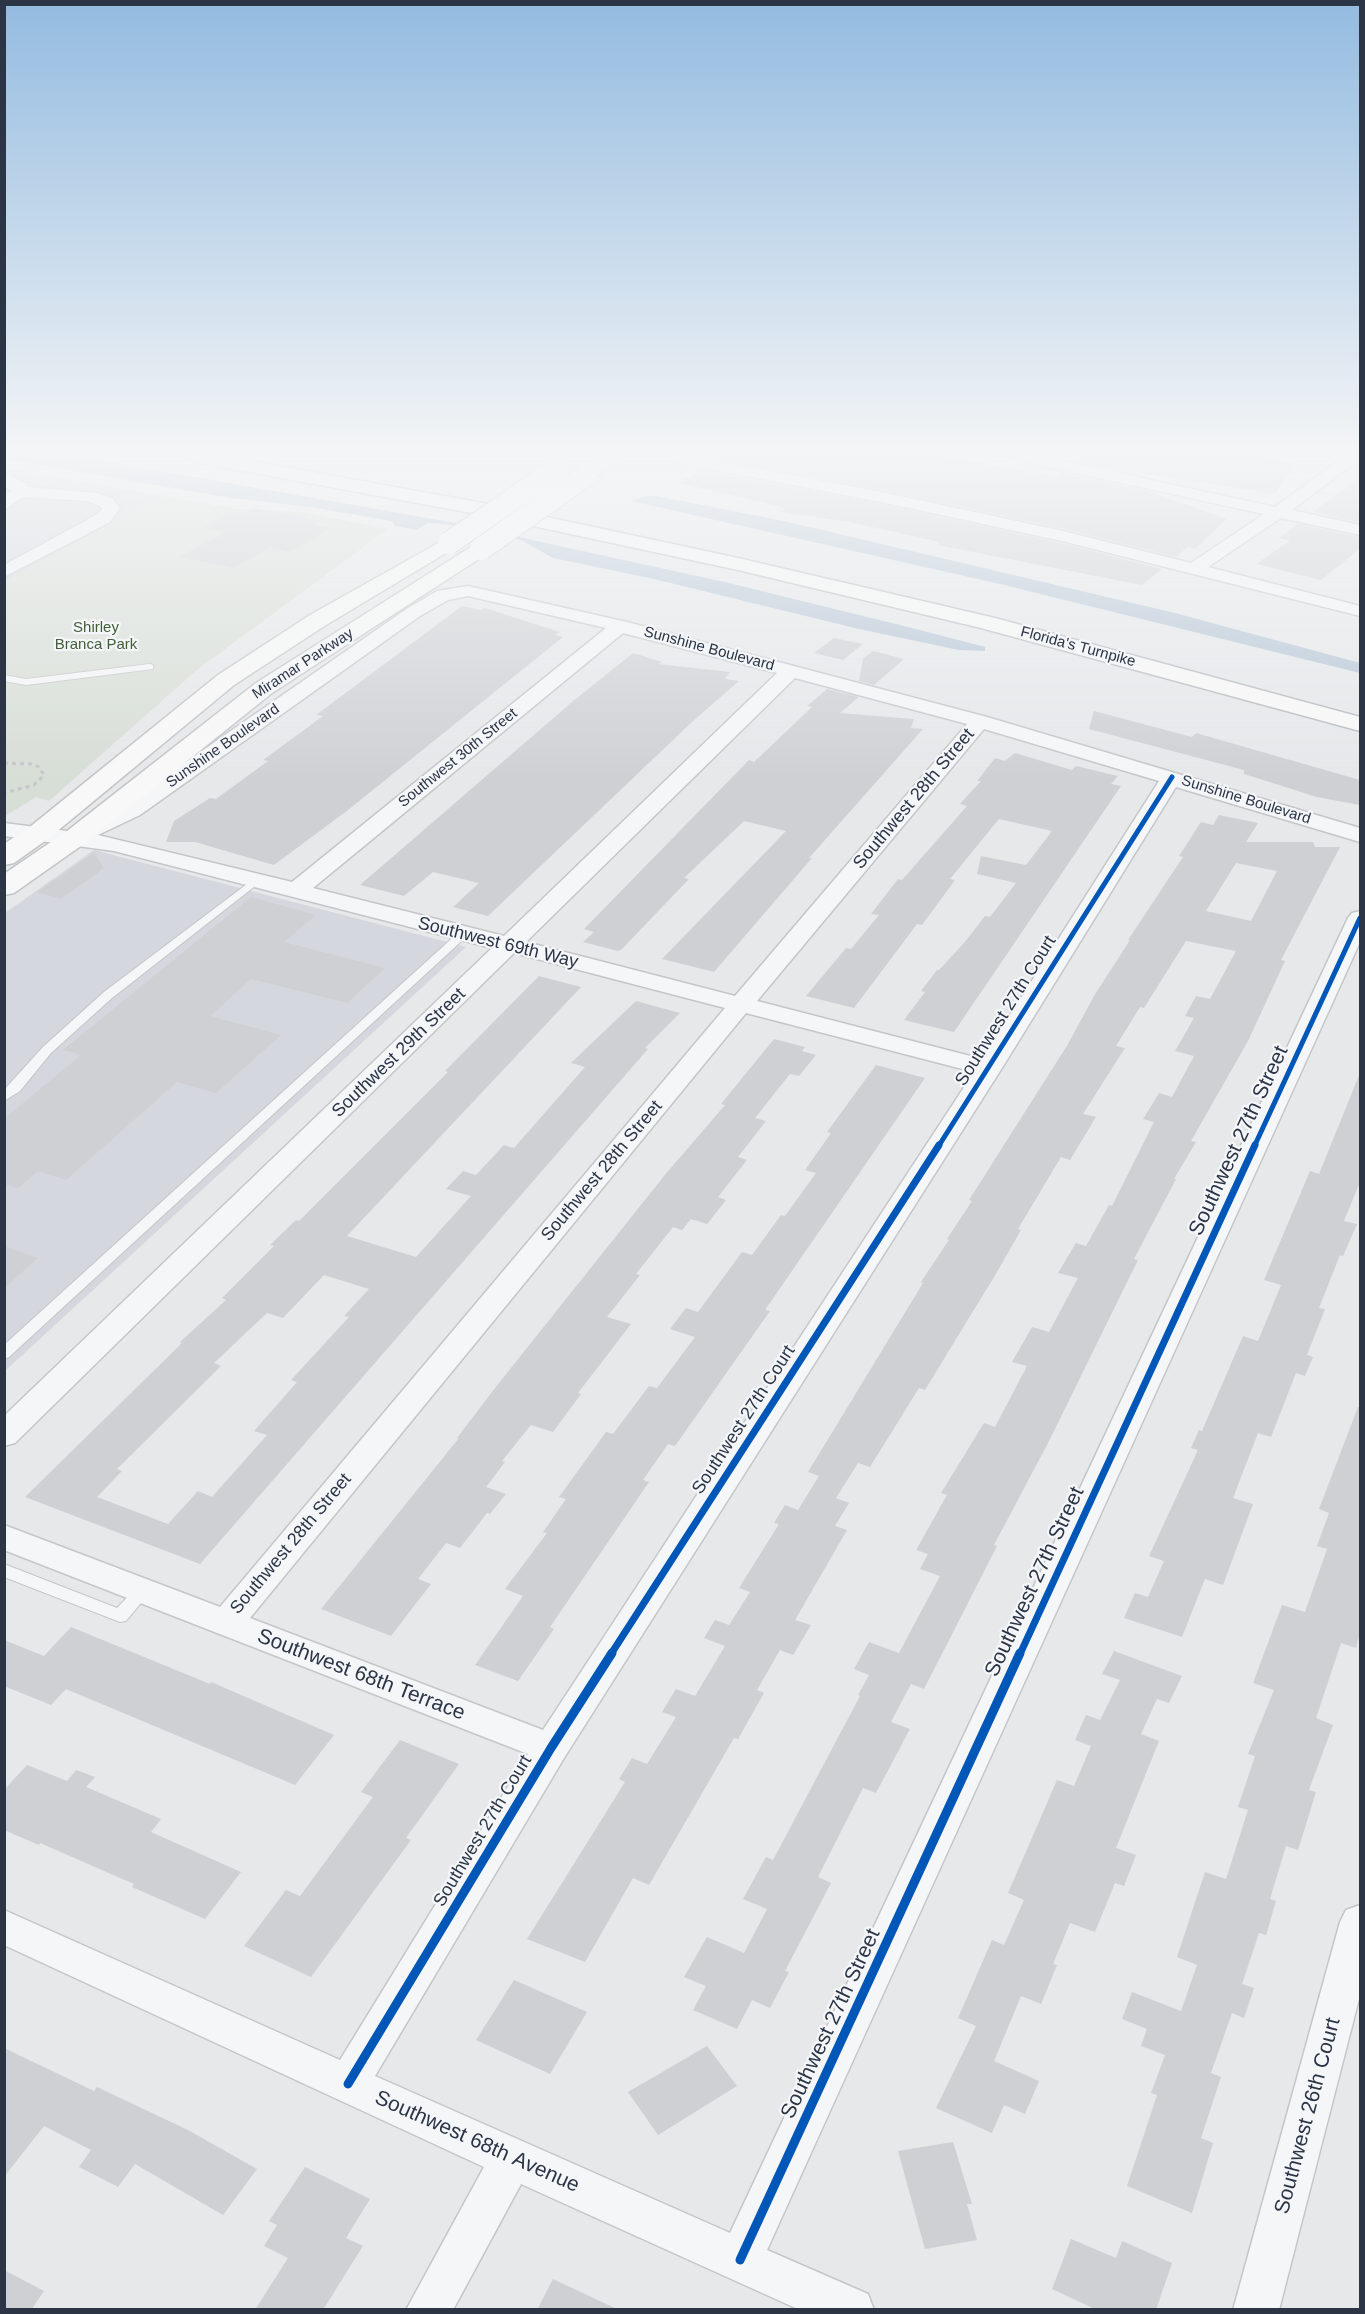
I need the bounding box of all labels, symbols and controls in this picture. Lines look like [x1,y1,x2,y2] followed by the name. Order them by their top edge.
[55,619,137,654] park label: Shirley Branca Park
[642,623,776,675] street label: Sunshine Boulevard
[1019,623,1137,671] street label: Florida's Turnpike
[249,625,357,703] street label: Miramar Parkway
[163,700,283,792] street label: Sunshine Boulevard
[395,705,521,811] street label: Southwest 30th Street
[849,724,979,874] street label: Southwest 28th Street
[1179,772,1313,828] street label: Sunshine Boulevard
[416,913,580,973] street label: Southwest 69th Way
[951,932,1061,1090] street label: Southwest 27th Court
[328,984,470,1122] street label: Southwest 29th Street
[1184,1042,1294,1240] street label: Southwest 27th Street
[537,1096,667,1246] street label: Southwest 28th Street
[688,1342,800,1498] street label: Southwest 27th Court
[226,1469,356,1619] street label: Southwest 28th Street
[980,1483,1090,1681] street label: Southwest 27th Street
[253,1624,469,1726] street label: Southwest 68th Terrace
[429,1751,537,1911] street label: Southwest 27th Court
[776,1925,886,2123] street label: Southwest 27th Street
[1270,2015,1346,2217] street label: Southwest 26th Court
[371,2085,583,2199] street label: Southwest 68th Avenue

